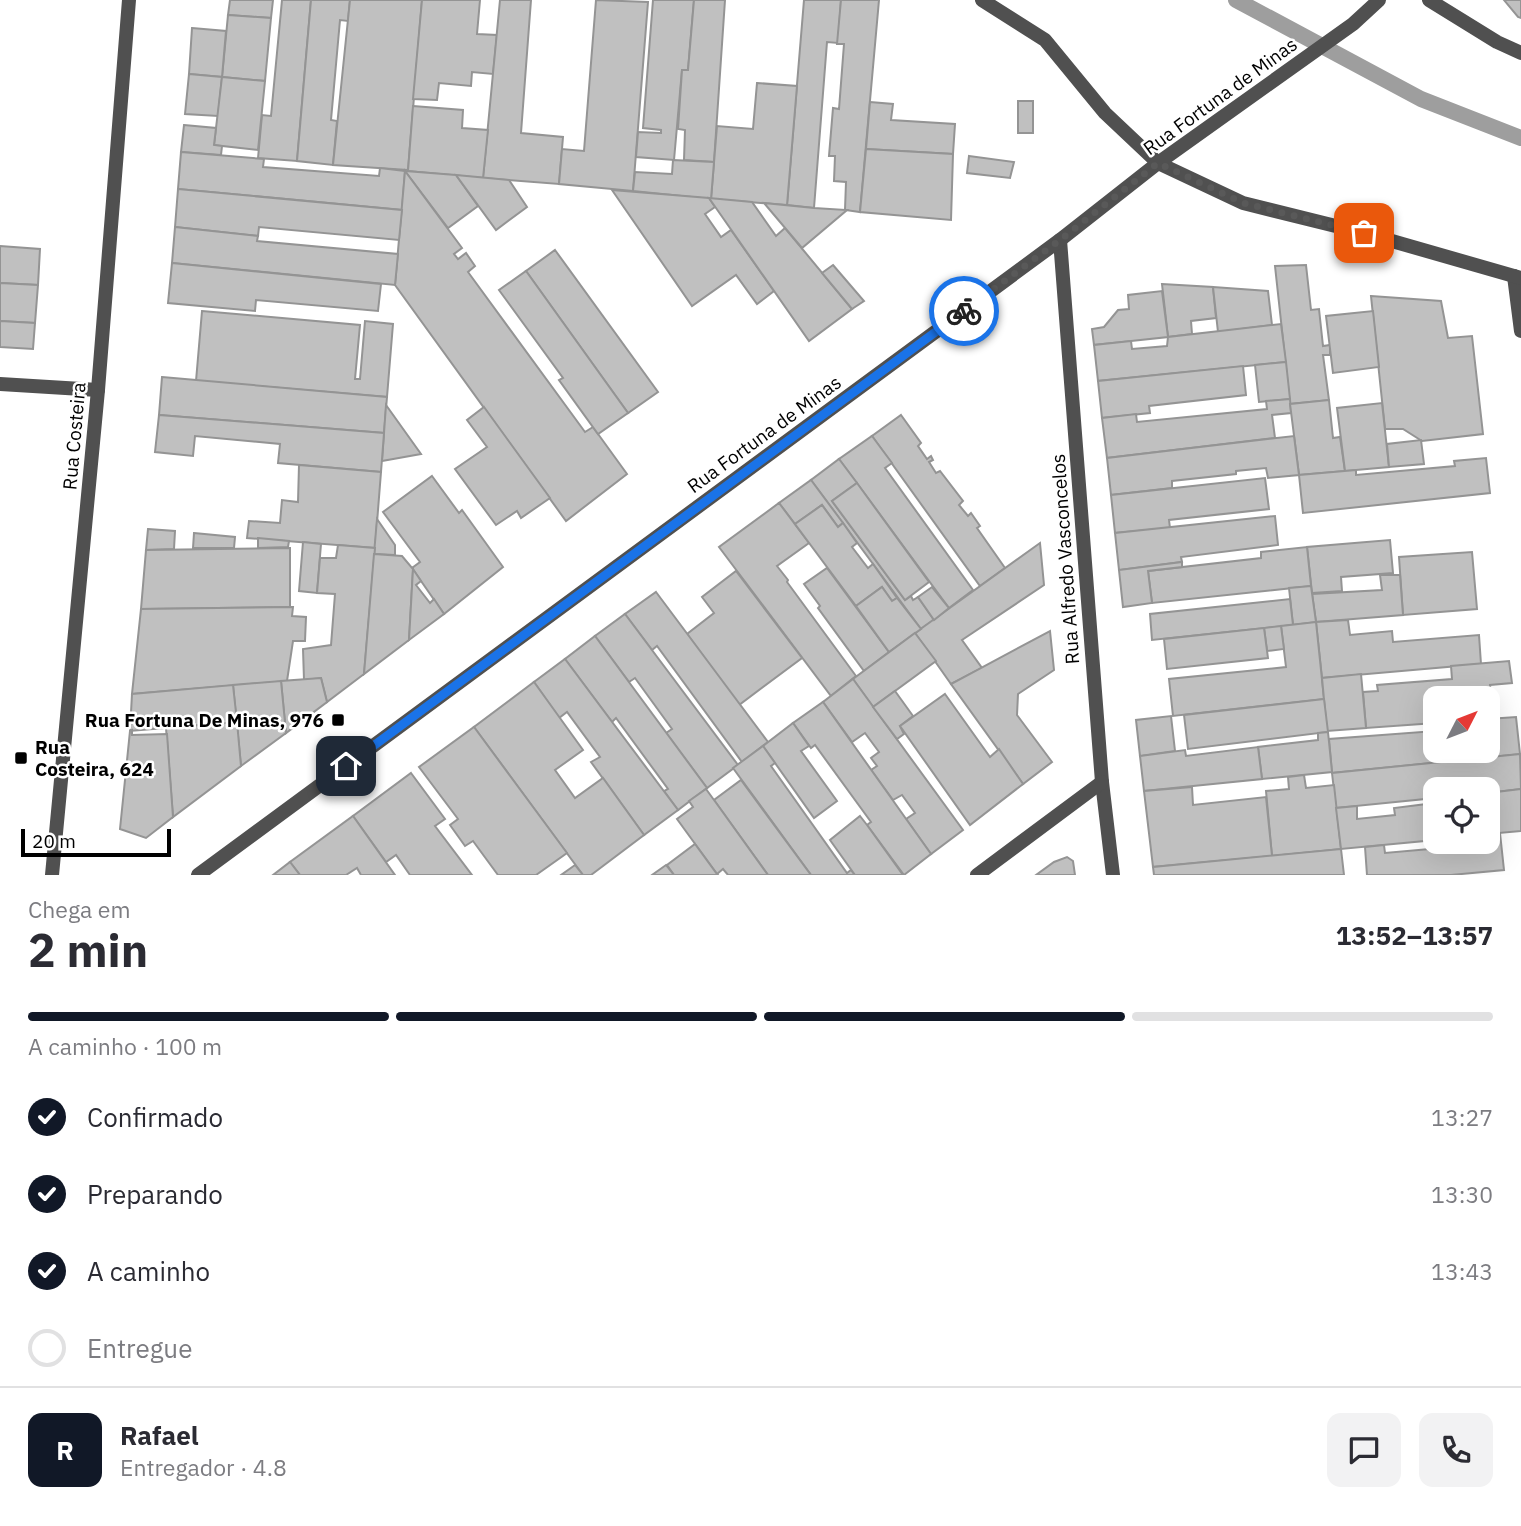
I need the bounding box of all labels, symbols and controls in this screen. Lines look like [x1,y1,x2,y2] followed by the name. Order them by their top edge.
[1138,32,1302,160] street label: Rua Fortuna de Minas
[1334,203,1394,263] pin
[1345,214,1383,252] icon: bag
[929,276,999,346] courier
[945,292,983,330] icon: bike
[682,370,846,498] street label: Rua Fortuna de Minas
[57,381,91,491] street label: Rua Costeira
[1046,453,1084,665] street label: Rua Alfredo Vasconcelos
[1423,686,1500,763] north arrow
[1423,686,1500,854] map controls
[85,708,324,732] place label: Rua Fortuna De Minas, 976
[330,712,346,728] marker: Rua Fortuna De Minas, 976
[35,735,154,781] place label: Rua Costeira, 624
[316,736,376,796] pin
[327,747,365,785] icon: home
[13,750,29,766] marker: Rua Costeira, 624
[1423,777,1500,854] button: locate
[21,826,172,858] scale bar
[32,829,76,853] text: 20 m
[28,894,130,924] text: Chega em
[1336,918,1493,952] text: 13:52–13:57
[28,920,148,980] text: 2 min
[28,1031,222,1061] text: A caminho · 100 m
[28,1098,66,1136] icon: check
[87,1100,223,1134] text: Confirmado
[1431,1102,1493,1132] text: 13:27
[28,1175,66,1213] icon: check
[87,1177,223,1211] text: Preparando
[1431,1179,1493,1209] text: 13:30
[28,1252,66,1290] icon: check
[87,1254,210,1288] text: A caminho
[1431,1256,1493,1286] text: 13:43
[87,1331,192,1365] text: Entregue
[1327,1413,1401,1487] button: chat
[1419,1413,1493,1487] button: phone
[120,1418,199,1452] text: Rafael
[56,1433,74,1467] text: R
[120,1452,287,1482] text: Entregador · 4.8

